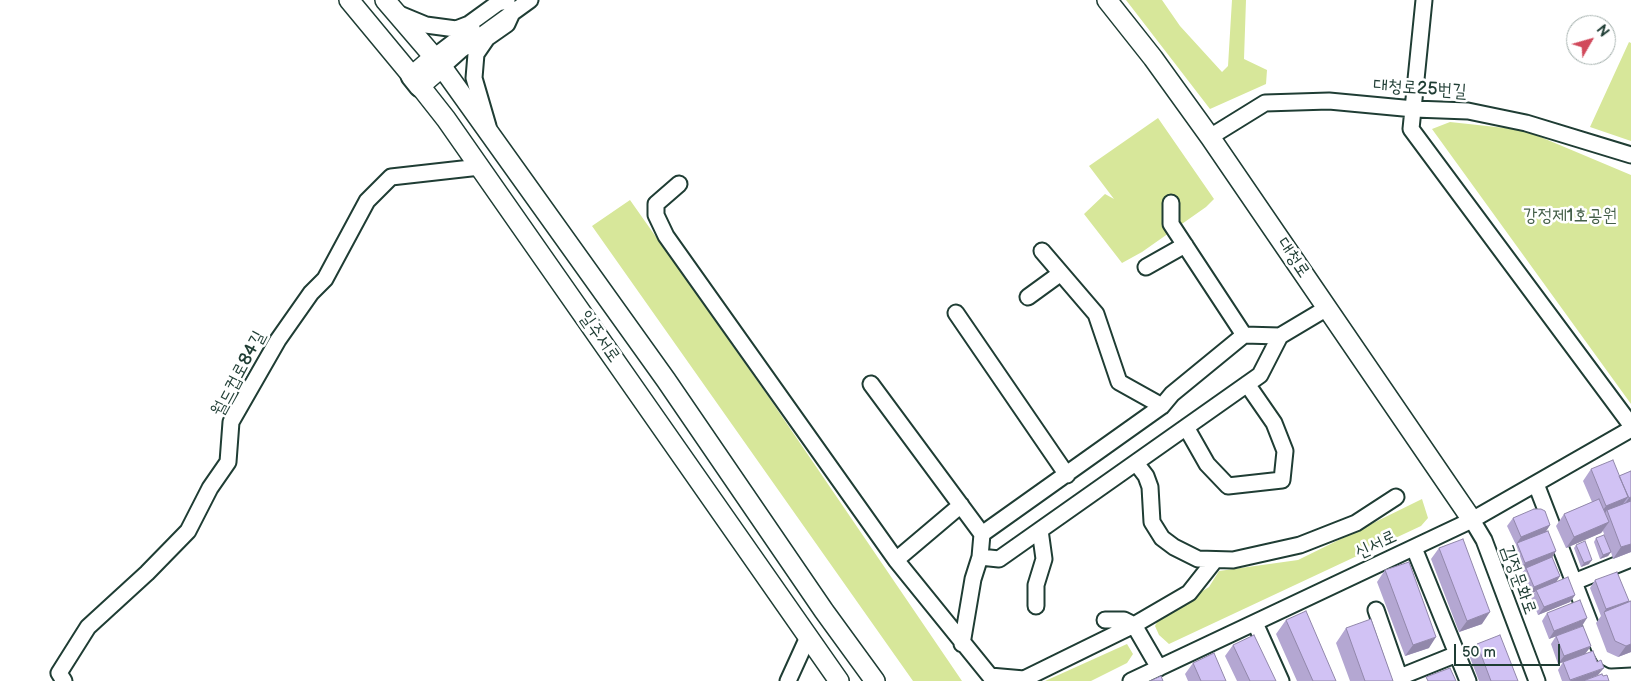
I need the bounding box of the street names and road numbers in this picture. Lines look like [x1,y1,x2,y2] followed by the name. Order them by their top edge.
[1373,75,1467,103] street label: 대청로25번길
[1272,234,1314,282] street label: 대청로
[574,307,624,367] street label: 일주서로
[207,327,271,421] street label: 월드컵로84길
[1352,526,1400,564] street label: 신서로
[1495,542,1541,618] street label: 김정문화로

